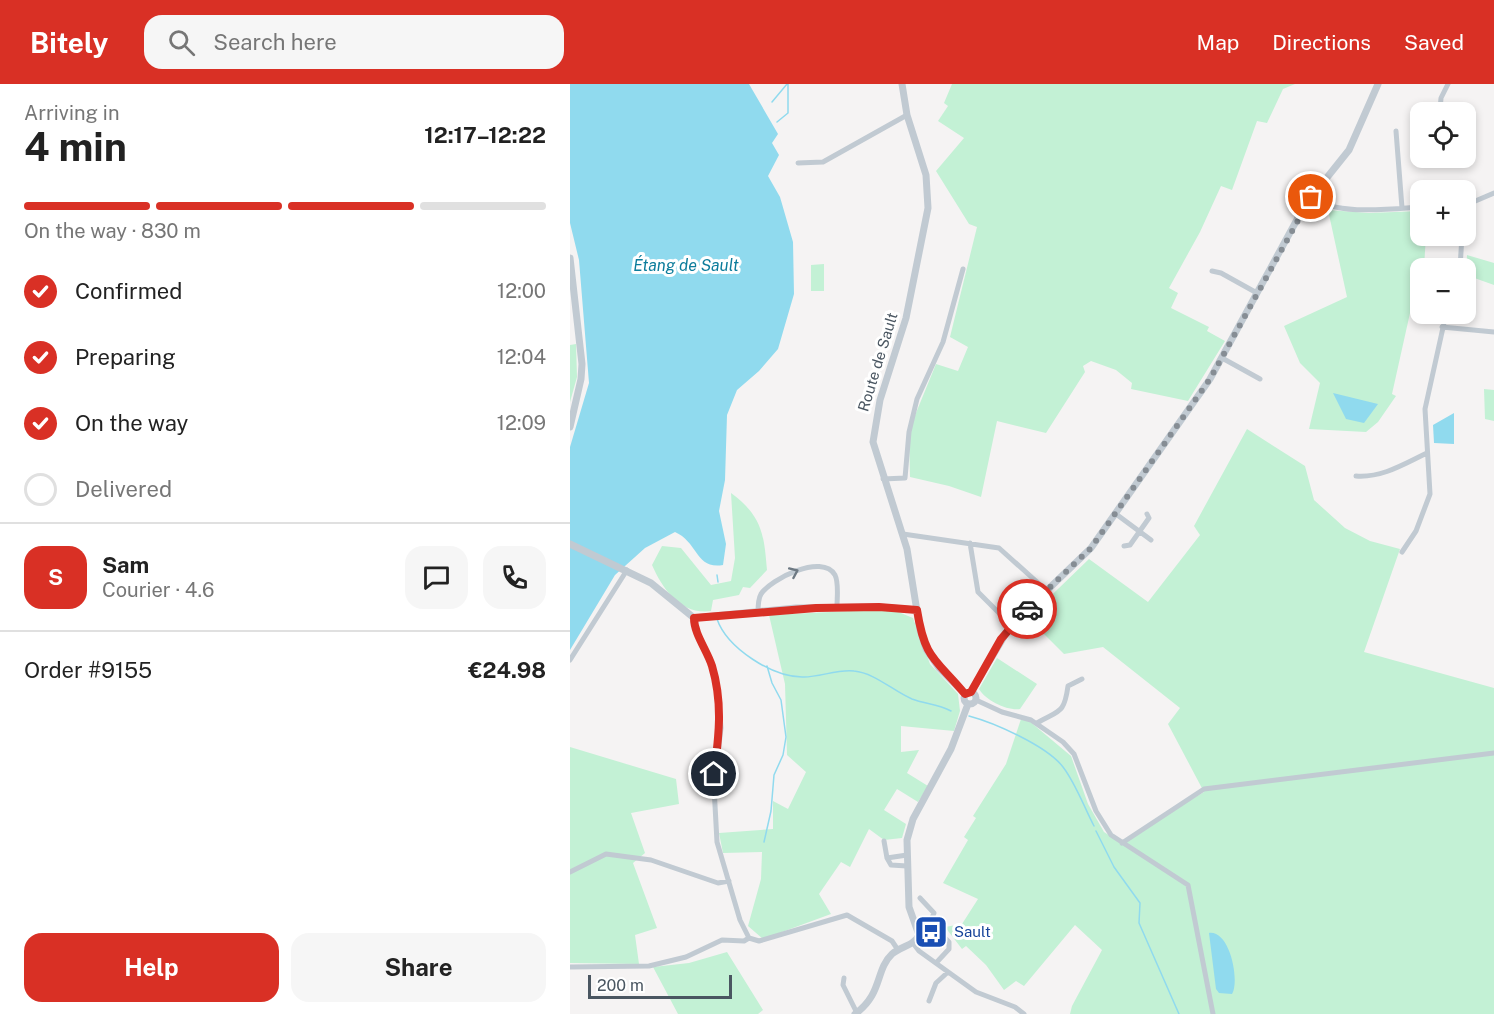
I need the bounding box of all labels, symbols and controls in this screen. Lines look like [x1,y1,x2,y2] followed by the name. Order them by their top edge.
[144,15,564,69] search box
[30,26,108,59] text: Bitely
[165,26,198,59] icon: search
[213,29,337,55] text: Search here
[1197,30,1239,55] text: Map
[1272,30,1371,55] text: Directions
[1404,30,1464,55] text: Saved
[24,101,119,125] text: Arriving in
[1410,102,1476,324] map controls
[1410,102,1476,168] button: locate
[424,122,546,148] text: 12:17–12:22
[24,124,127,170] text: 4 min
[1285,171,1336,222] pin
[1294,180,1327,213] icon: bag
[1410,180,1476,246] button: +
[24,219,201,243] text: On the way · 830 m
[633,255,739,275] water label: Étang de Sault
[1410,258,1476,324] button: −
[24,275,57,308] icon: check
[75,278,182,304] text: Confirmed
[497,279,546,303] text: 12:00
[854,310,901,413] street label: Route de Sault
[24,341,57,374] icon: check
[75,344,176,370] text: Preparing
[497,345,546,369] text: 12:04
[24,407,57,440] icon: check
[75,410,188,436] text: On the way
[497,411,546,435] text: 12:09
[75,476,172,502] text: Delivered
[405,546,468,609] button: chat
[483,546,546,609] button: phone
[102,552,149,578] text: Sam
[48,564,63,590] text: S
[787,568,798,580] one-way arrow
[102,578,214,602] text: Courier · 4.6
[997,579,1057,639] courier
[1011,593,1044,626] icon: car
[24,657,152,683] text: Order #9155
[468,657,546,683] text: €24.98
[688,748,739,799] pin
[697,757,730,790] icon: home
[913,914,949,950] bus stop icon: Sault
[954,923,991,940] place label: Sault
[24,933,279,1002] button: Help
[291,933,546,1002] button: Share
[588,972,732,1000] scale bar
[597,976,644,995] text: 200 m

